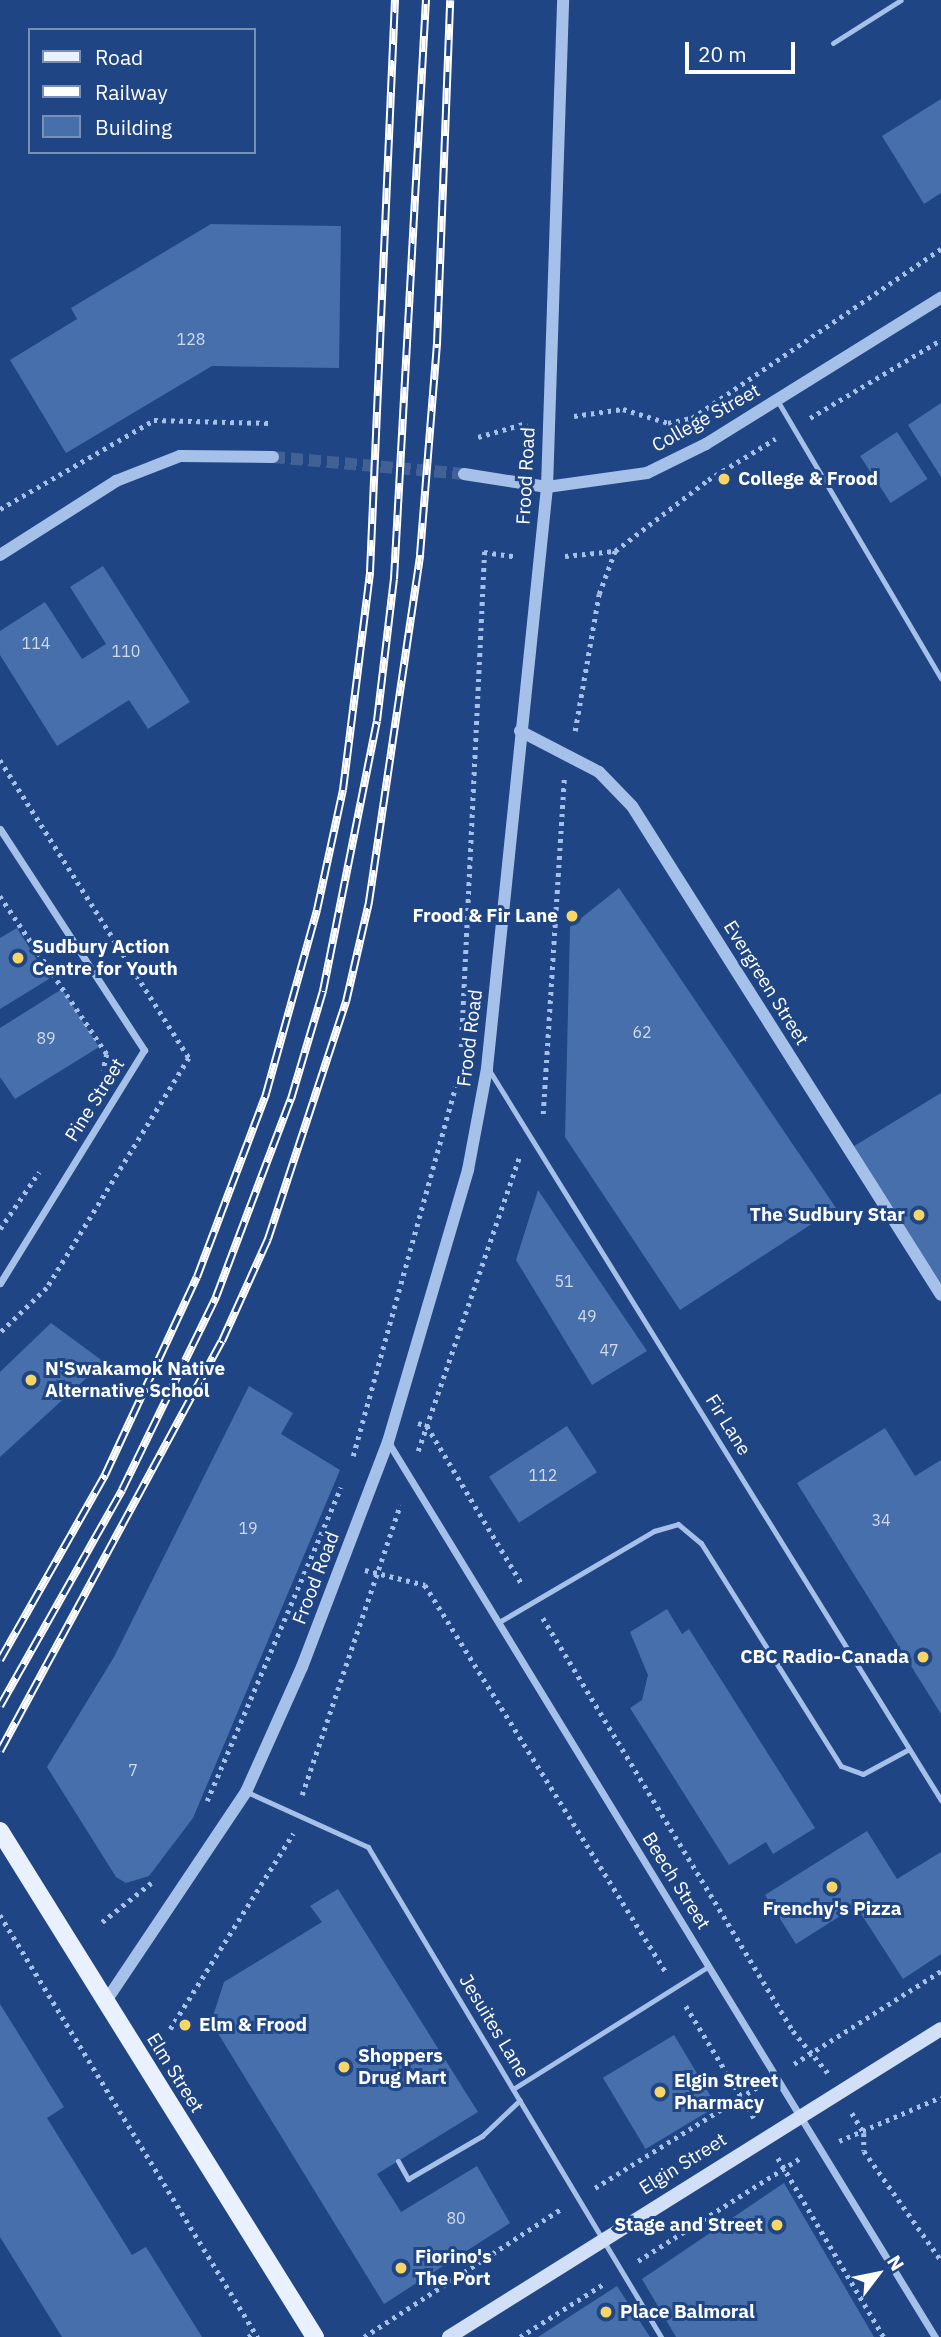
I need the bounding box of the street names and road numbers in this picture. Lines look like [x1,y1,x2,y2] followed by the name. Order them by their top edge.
[648,379,764,457] street label: College Street
[512,427,540,525] street label: Frood Road
[719,917,813,1049] street label: Evergreen Street
[453,988,487,1088] street label: Frood Road
[60,1054,130,1146] street label: Pine Street
[700,1390,756,1460] street label: Fir Lane
[288,1528,344,1628] street label: Frood Road
[637,1828,715,1934] street label: Beech Street
[454,1970,534,2082] street label: Jesuites Lane
[142,2029,208,2117] street label: Elm Street
[635,2128,731,2200] street label: Elgin Street

